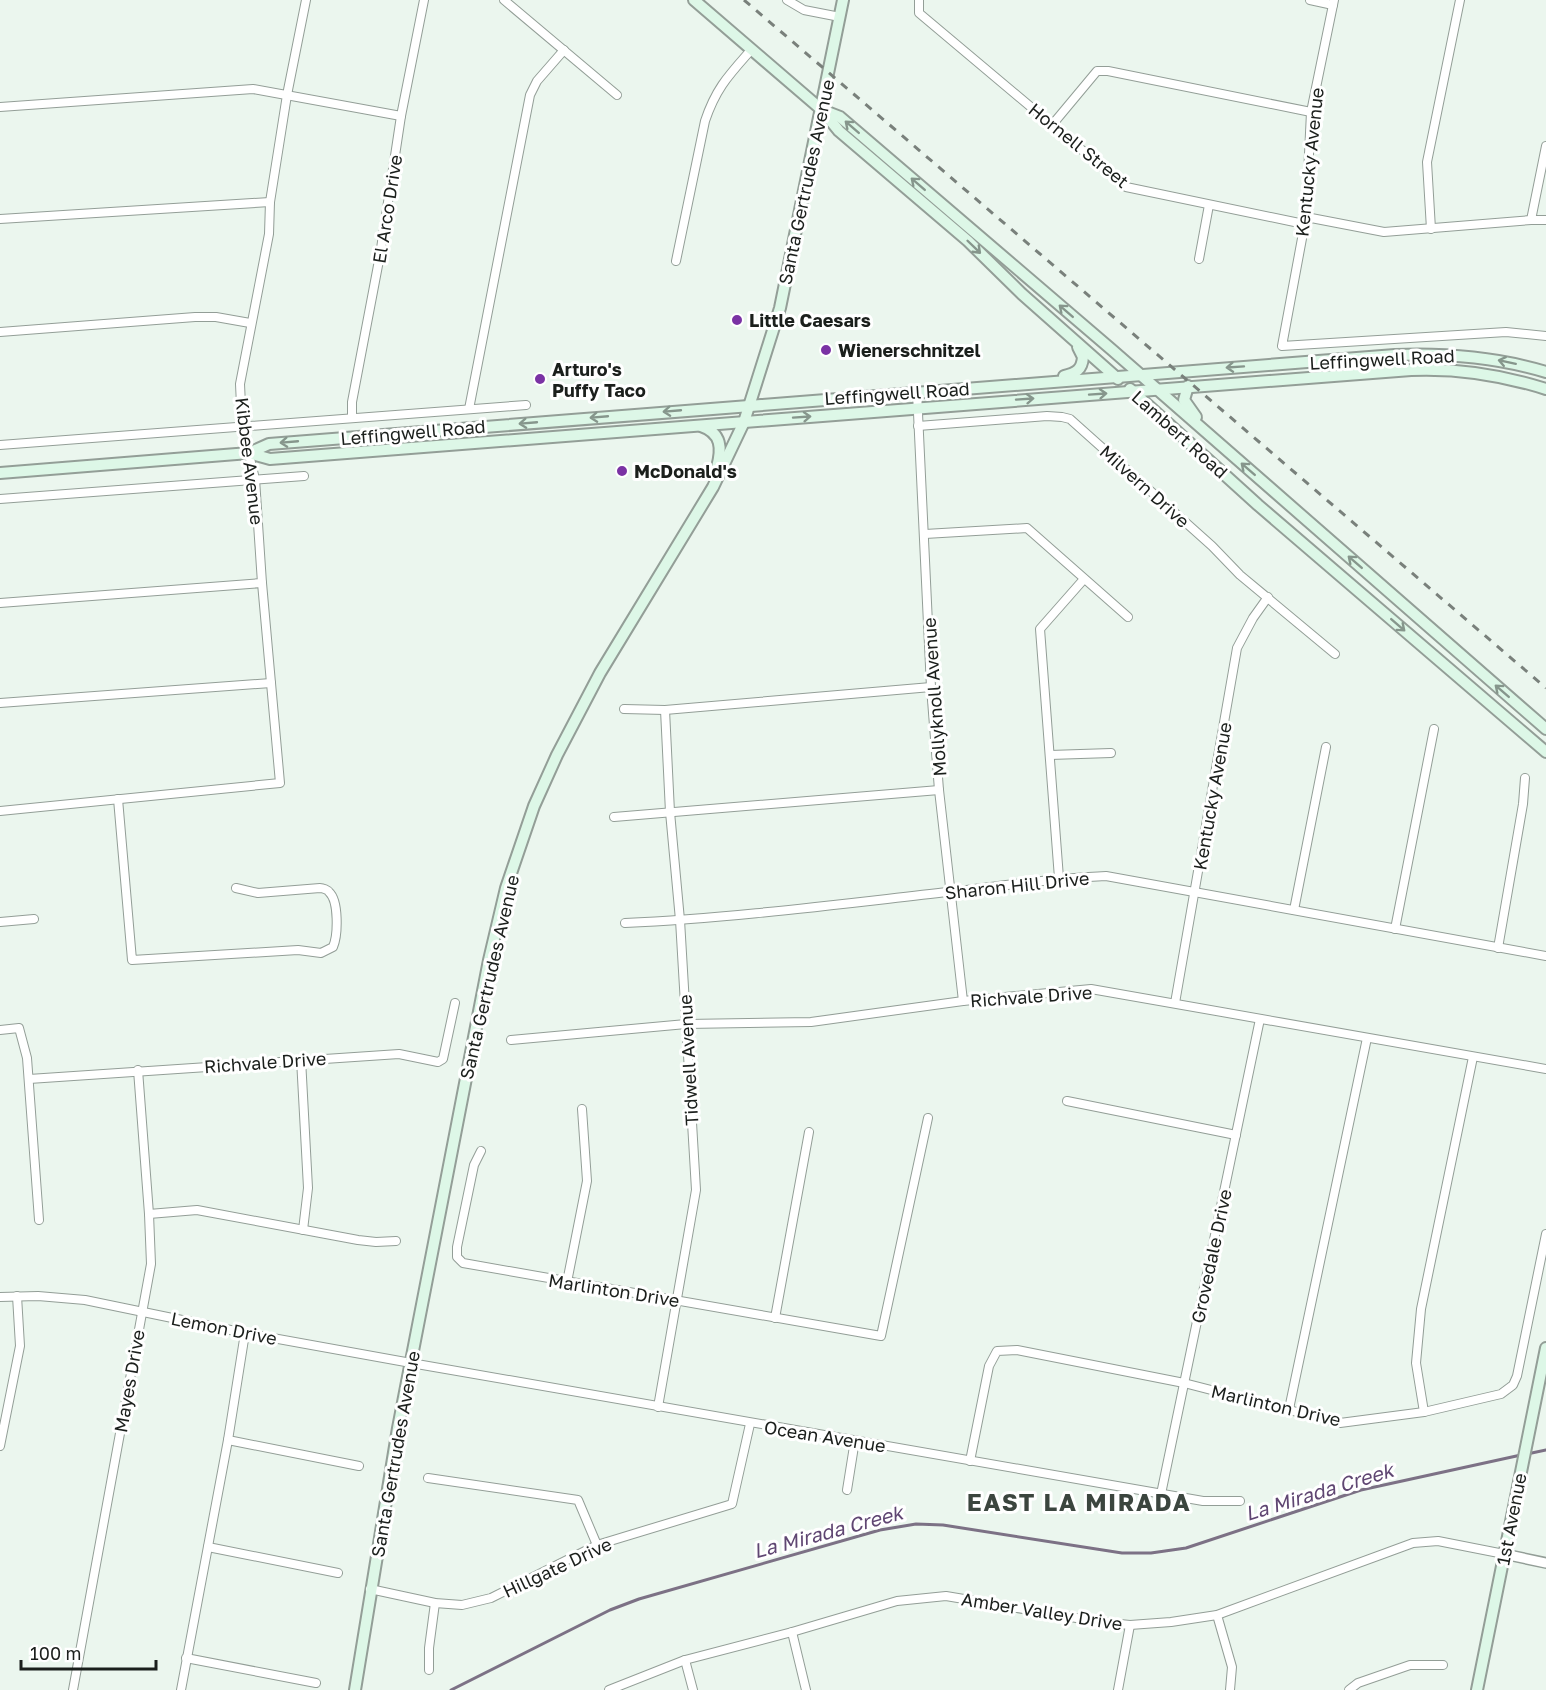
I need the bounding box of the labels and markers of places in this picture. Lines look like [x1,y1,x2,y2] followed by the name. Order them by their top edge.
[749,309,871,331] place label: Little Caesars
[730,313,744,327] marker: Little Caesars
[838,339,980,361] place label: Wienerschnitzel
[819,343,833,357] marker: Wienerschnitzel
[552,358,646,401] place label: Arturo's Puffy Taco
[533,372,547,386] marker: Arturo's Puffy Taco
[634,460,737,482] place label: McDonald's
[615,464,629,478] marker: McDonald's

